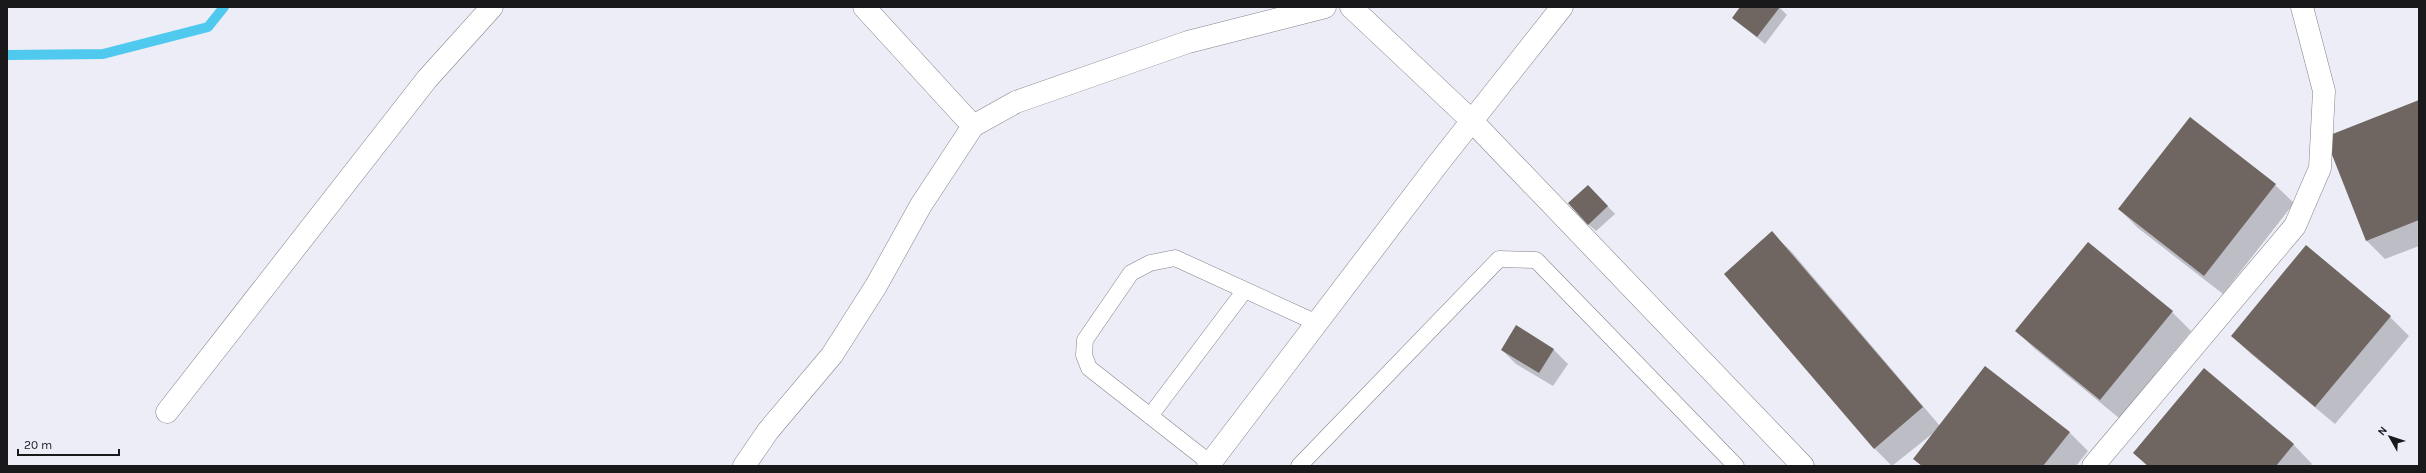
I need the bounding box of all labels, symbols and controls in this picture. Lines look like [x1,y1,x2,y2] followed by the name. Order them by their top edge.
[2370,417,2410,457] north arrow
[2375,424,2390,438] text: N
[18,431,119,457] scale bar
[24,438,52,452] text: 20 m

